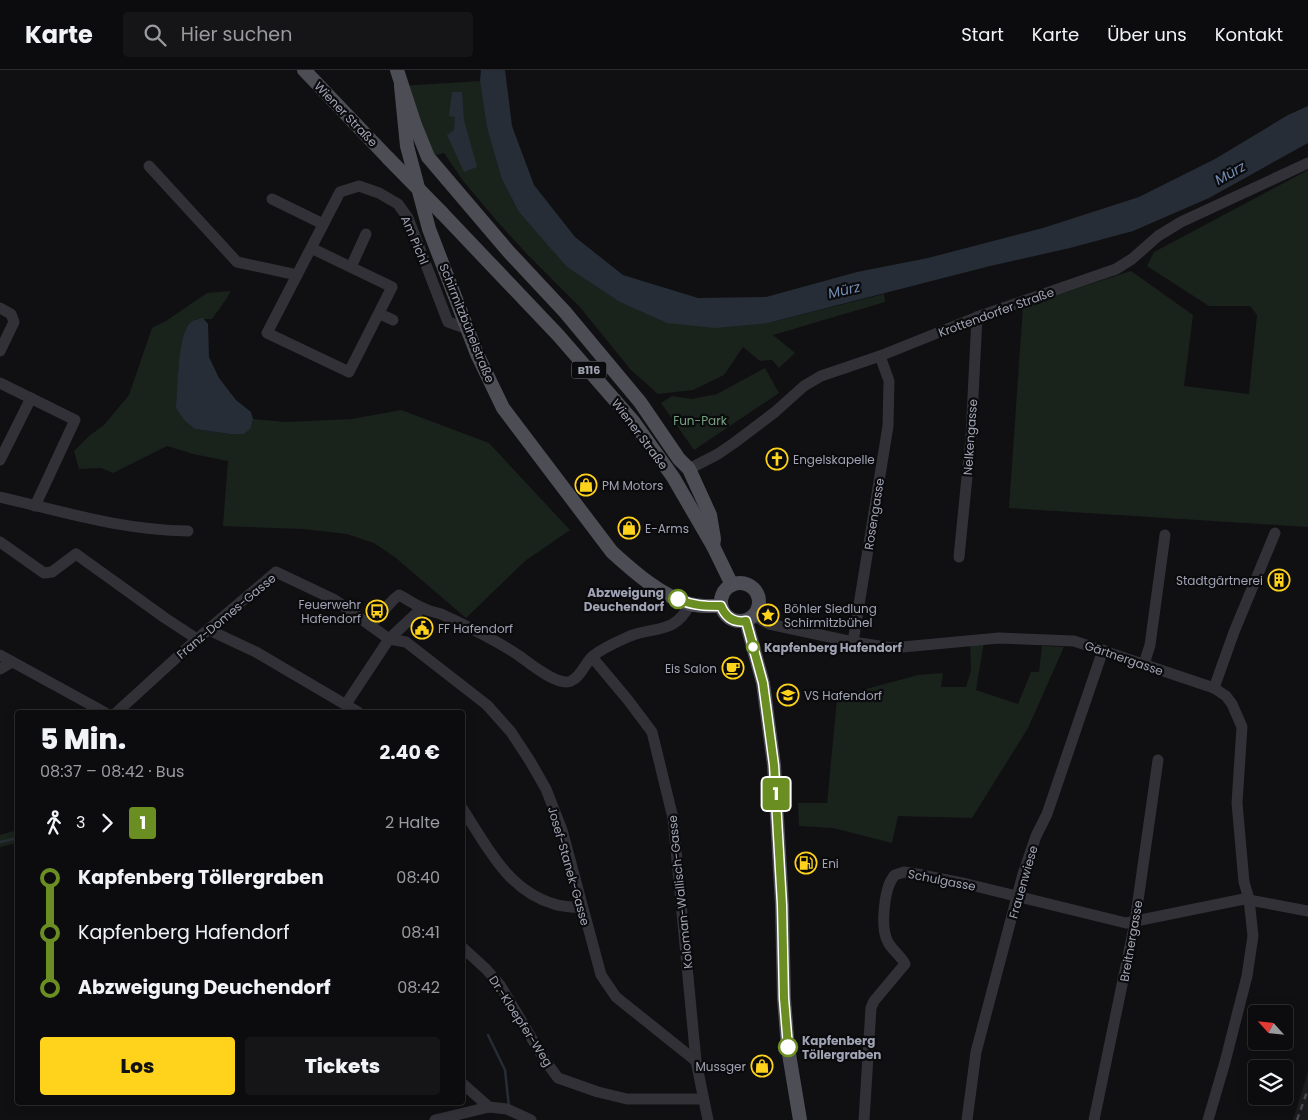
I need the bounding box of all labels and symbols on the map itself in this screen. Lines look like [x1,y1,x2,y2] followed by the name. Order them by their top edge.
[311,78,381,150] street label: Wiener Straße
[1211,156,1250,190] water label: Mürz
[397,213,433,267] street label: Am Pichl
[435,261,499,385] street label: Schirmitzbühelstraße
[826,276,863,303] water label: Mürz
[936,283,1056,341] street label: Krottendorfer Straße
[572,362,606,378] road number: B116
[608,395,672,473] street label: Wiener Straße
[959,398,981,476] street label: Nelkengasse
[673,412,728,429] park label: Fun-Park
[765,447,789,471] church icon: Engelskapelle
[793,451,875,468] place label: Engelskapelle
[574,473,598,497] shop icon: PM Motors
[602,477,663,494] place label: PM Motors
[860,477,888,551] street label: Rosengasse
[617,516,641,540] shop icon: E-Arms
[645,520,689,537] place label: E-Arms
[1267,568,1291,592] building icon: Stadtgärtnerei
[173,569,279,663] street label: Franz-Domes-Gasse
[1176,572,1263,589] place label: Stadtgärtnerei
[584,584,665,615] place label: Abzweigung Deuchendorf
[668,589,688,609] marker: Abzweigung Deuchendorf
[298,596,362,627] place label: Feuerwehr Hafendorf
[365,599,389,623] bus stop icon: Feuerwehr Hafendorf
[784,600,877,631] place label: Böhler Siedlung Schirmitzbühel
[756,603,780,627] place icon: Böhler Siedlung Schirmitzbühel
[410,616,434,640] public building icon: FF Hafendorf
[438,620,513,637] place label: FF Hafendorf
[1082,637,1166,679] street label: Gärtnergasse
[764,639,902,656] place label: Kapfenberg Hafendorf
[746,640,760,654] marker: Kapfenberg Hafendorf
[721,656,745,680] cafe icon: Eis Salon
[665,660,717,677] place label: Eis Salon
[776,683,800,707] school or university icon: VS Hafendorf
[804,687,882,704] place label: VS Hafendorf
[760,778,792,810] line badge: 1
[544,804,594,928] street label: Josef-Stanek-Gasse
[663,814,697,970] street label: Koloman-Wallisch-Gasse
[1004,843,1042,921] street label: Frauenwiese
[794,851,818,875] fuel station icon: Eni
[822,855,839,872] place label: Eni
[907,865,977,895] street label: Schulgasse
[1115,899,1147,983] street label: Breitnergasse
[485,972,557,1070] street label: Dr.-Kloepfer-Weg
[1248,1005,1292,1050] north arrow
[802,1032,881,1063] place label: Kapfenberg Töllergraben
[778,1037,798,1057] marker: Kapfenberg Töllergraben
[750,1054,774,1078] shop icon: Mussger
[695,1058,747,1075] place label: Mussger

